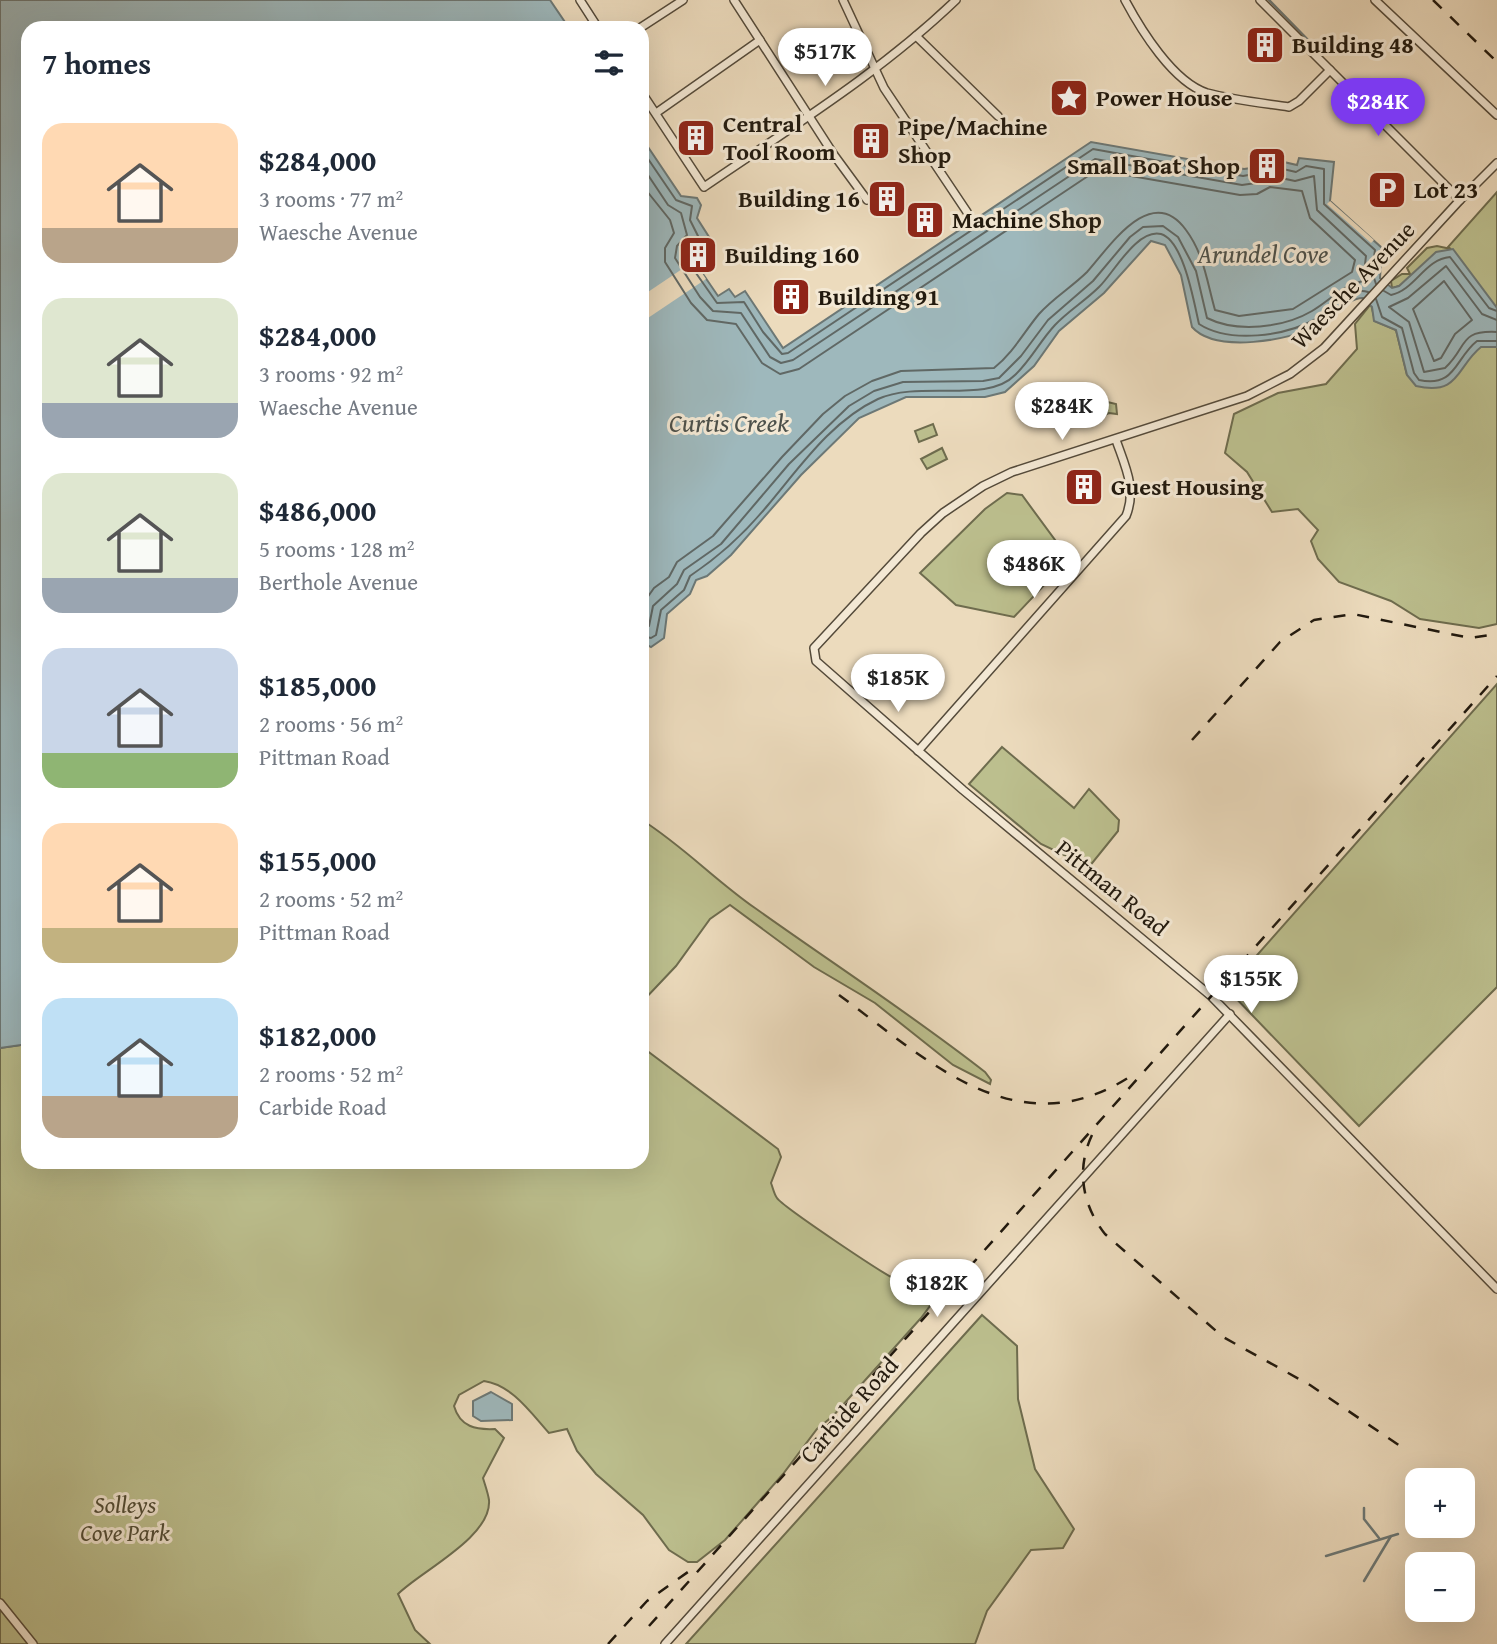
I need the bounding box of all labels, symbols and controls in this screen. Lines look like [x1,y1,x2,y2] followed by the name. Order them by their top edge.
[1244,24,1286,66] building icon: Building 48
[1292,27,1414,62] place label: Building 48
[776,28,874,88] pin: $517K
[794,34,856,67] text: $517K
[42,41,151,85] text: 7 homes
[590,44,628,82] icon: filters
[1048,77,1090,119] place icon: Power House
[1329,78,1427,138] pin: $284K
[1096,80,1233,115] place label: Power House
[1347,84,1409,117] text: $284K
[723,106,836,169] place label: Central Tool Room
[898,109,1048,172] place label: Pipe/Machine Shop
[675,117,717,159] building icon: Central Tool Room
[850,120,892,162] building icon: Pipe/Machine Shop
[259,138,376,182] text: $284,000
[1246,145,1288,187] building icon: Small Boat Shop
[1067,148,1240,183] place label: Small Boat Shop
[98,151,182,235] icon: home
[1366,169,1408,211] parking icon: Lot 23
[1414,172,1479,207] place label: Lot 23
[866,178,908,220] building icon: Building 16
[738,181,860,216] place label: Building 16
[259,182,403,215] text: 3 rooms · 77 m²
[904,199,946,241] building icon: Machine Shop
[952,202,1102,237] place label: Machine Shop
[1283,213,1423,356] street label: Waesche Avenue
[259,215,418,248] text: Waesche Avenue
[677,234,719,276] building icon: Building 160
[1196,234,1329,273] water label: Arundel Cove
[725,237,859,272] place label: Building 160
[770,276,812,318] building icon: Building 91
[818,279,940,314] place label: Building 91
[259,313,376,357] text: $284,000
[98,326,182,410] icon: home
[259,357,403,390] text: 3 rooms · 92 m²
[1013,382,1111,442] pin: $284K
[1031,388,1093,421] text: $284K
[259,390,418,423] text: Waesche Avenue
[669,403,789,442] water label: Curtis Creek
[1063,466,1105,508] building icon: Guest Housing
[1111,469,1264,504] place label: Guest Housing
[259,488,376,532] text: $486,000
[98,501,182,585] icon: home
[259,532,414,565] text: 5 rooms · 128 m²
[985,540,1083,600] pin: $486K
[1003,546,1065,579] text: $486K
[259,565,418,598] text: Berthole Avenue
[849,654,947,714] pin: $185K
[867,660,929,693] text: $185K
[259,663,376,707] text: $185,000
[98,676,182,760] icon: home
[259,707,403,740] text: 2 rooms · 56 m²
[259,740,390,773] text: Pittman Road
[1048,831,1177,944] street label: Pittman Road
[259,838,376,882] text: $155,000
[98,851,182,935] icon: home
[259,882,403,915] text: 2 rooms · 52 m²
[259,915,390,948] text: Pittman Road
[1202,956,1300,1015] pin: $155K
[1220,961,1282,994] text: $155K
[259,1013,376,1057] text: $182,000
[98,1026,182,1110] icon: home
[259,1057,403,1090] text: 2 rooms · 52 m²
[259,1090,386,1123] text: Carbide Road
[888,1260,986,1319] pin: $182K
[906,1265,968,1298] text: $182K
[791,1348,906,1471] street label: Carbide Road
[1405,1468,1475,1622] map controls
[1405,1468,1475,1538] button: +
[80,1487,170,1550] park label: Solleys Cove Park
[1405,1552,1475,1622] button: −

